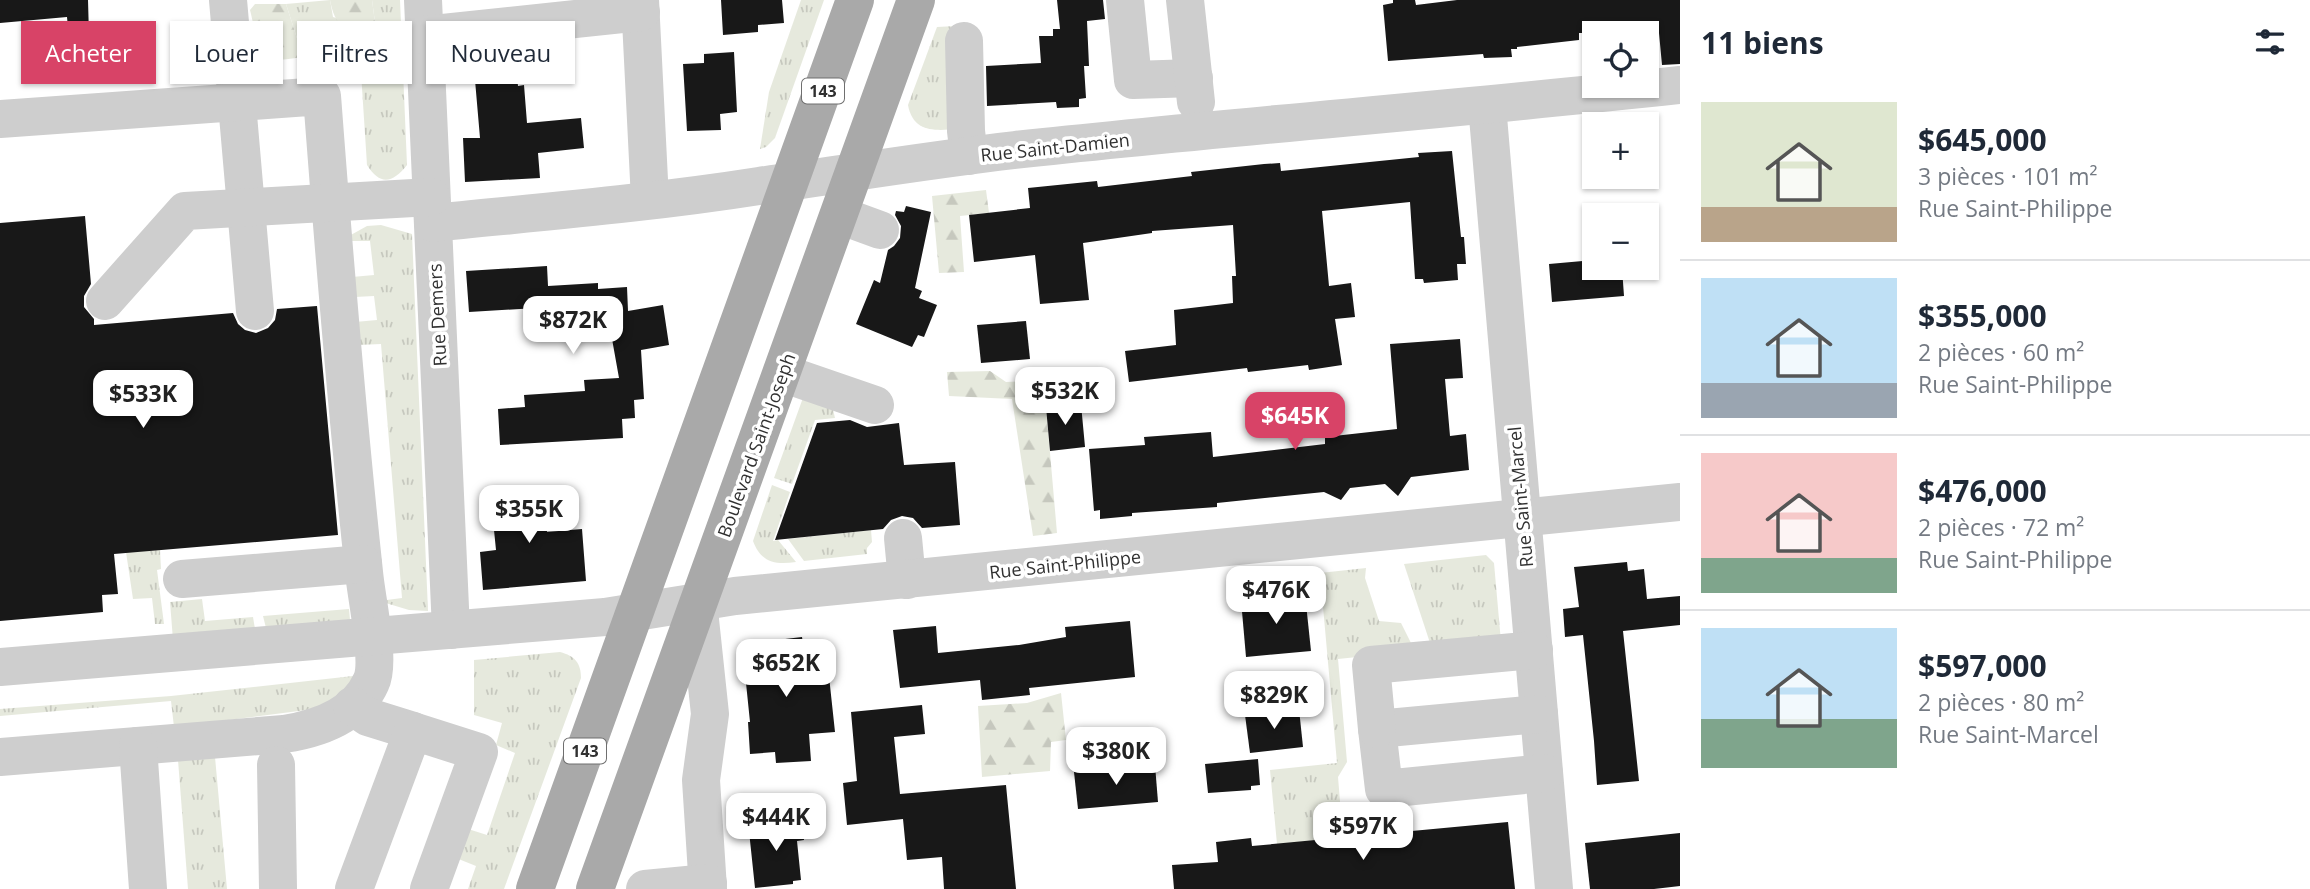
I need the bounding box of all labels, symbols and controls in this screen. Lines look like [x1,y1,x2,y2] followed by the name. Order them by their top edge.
[21,21,156,84] chip: Acheter
[170,21,283,84] chip: Louer
[297,21,412,84] chip: Filtres
[426,21,575,84] chip: Nouveau
[1582,21,1659,280] map controls
[1582,21,1659,98] button: locate
[1701,22,1824,63] text: 11 biens
[2251,23,2289,61] icon: filters
[802,78,844,104] road number: 143
[1582,112,1659,189] button: +
[1918,119,2047,160] text: $645,000
[979,127,1131,167] street label: Rue Saint-Damien
[1757,130,1841,214] icon: home
[1918,160,2098,192] text: 3 pièces · 101 m²
[1918,192,2113,224] text: Rue Saint-Philippe
[1582,203,1659,280] button: −
[422,263,452,367] street label: Rue Demers
[1918,295,2047,336] text: $355,000
[524,296,622,356] pin: $872K
[539,303,607,335] text: $872K
[1757,306,1841,390] icon: home
[1918,336,2084,368] text: 2 pièces · 60 m²
[712,350,800,540] street label: Boulevard Saint-Joseph
[1016,368,1114,427] pin: $532K
[1918,368,2113,400] text: Rue Saint-Philippe
[94,370,192,430] pin: $533K
[1031,374,1099,406] text: $532K
[109,377,177,409] text: $533K
[1246,392,1344,452] pin: $645K
[1261,399,1329,431] text: $645K
[1502,426,1538,568] street label: Rue Saint-Marcel
[1918,470,2047,511] text: $476,000
[1757,481,1841,565] icon: home
[480,486,578,545] pin: $355K
[495,492,563,524] text: $355K
[1918,511,2084,543] text: 2 pièces · 72 m²
[1918,543,2113,575] text: Rue Saint-Philippe
[988,544,1142,584] street label: Rue Saint-Philippe
[1227,566,1325,626] pin: $476K
[1242,573,1310,605] text: $476K
[737,640,835,699] pin: $652K
[1918,645,2047,686] text: $597,000
[752,646,820,678] text: $652K
[1757,656,1841,740] icon: home
[1225,672,1323,731] pin: $829K
[1240,678,1308,710] text: $829K
[1918,686,2084,718] text: 2 pièces · 80 m²
[1918,718,2099,750] text: Rue Saint-Marcel
[1067,728,1165,787] pin: $380K
[1082,734,1150,766] text: $380K
[564,738,606,764] road number: 143
[727,794,825,853] pin: $444K
[742,800,810,832] text: $444K
[1314,802,1412,862] pin: $597K
[1329,809,1397,841] text: $597K

